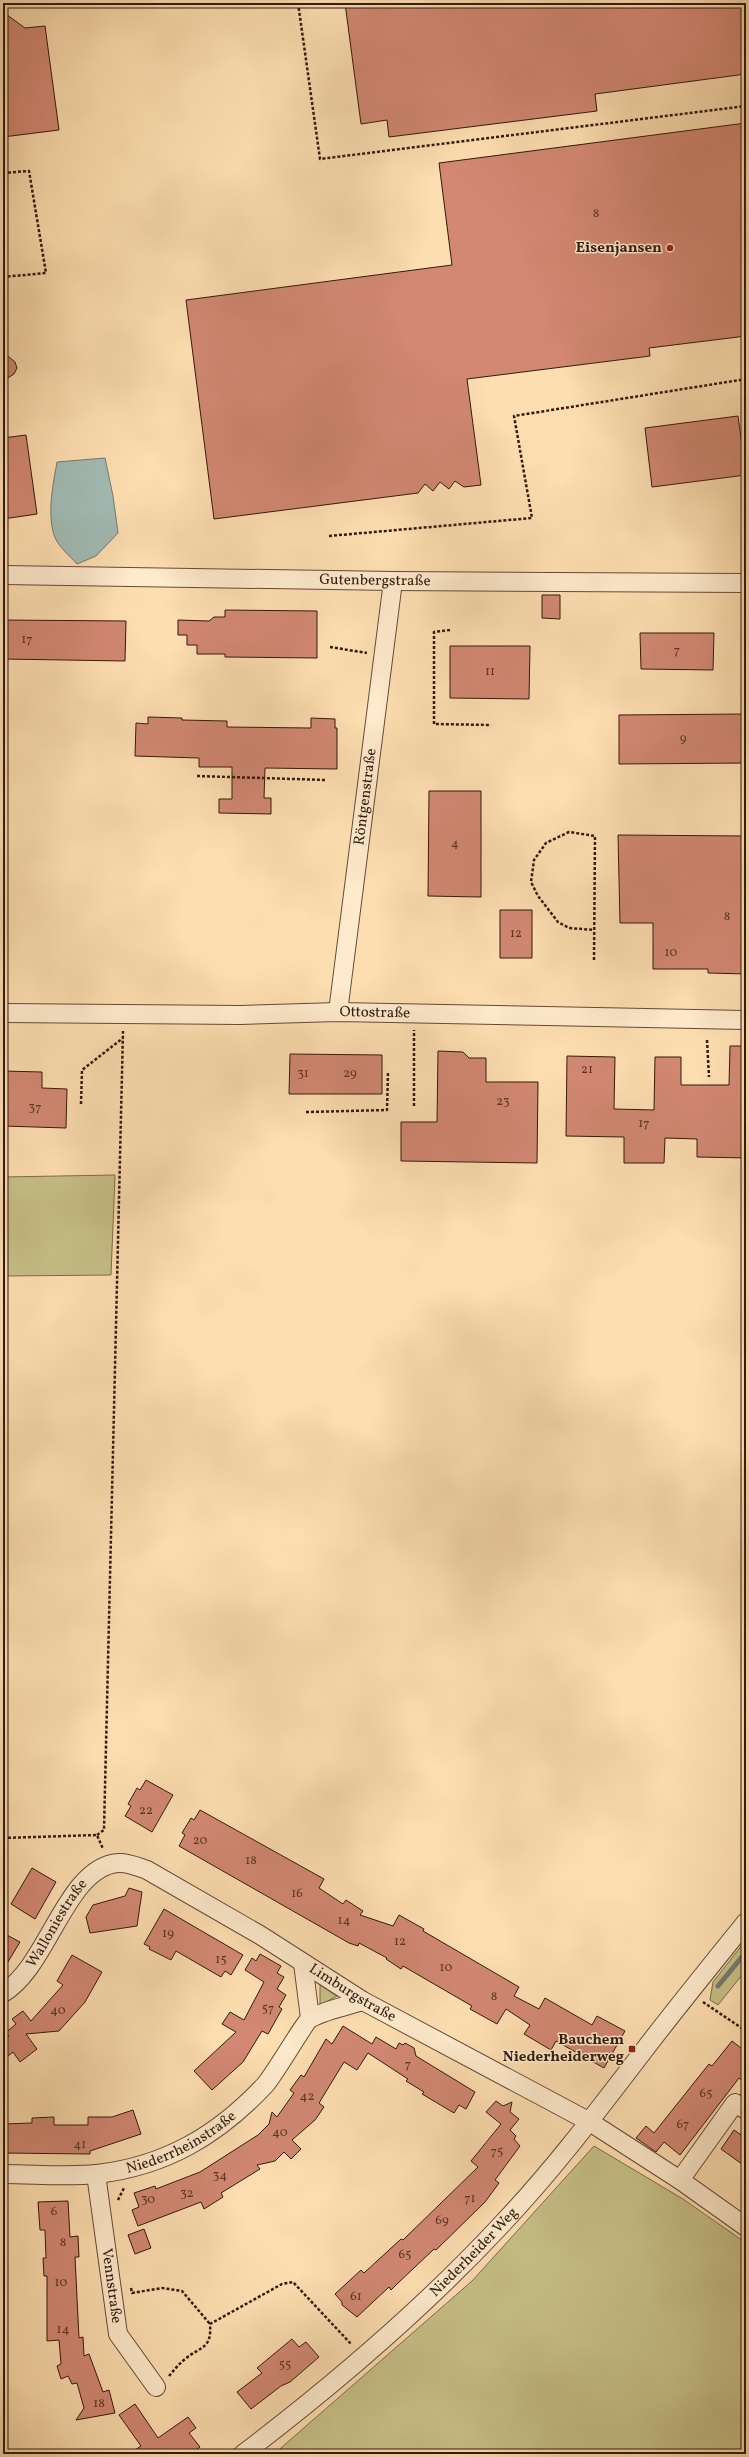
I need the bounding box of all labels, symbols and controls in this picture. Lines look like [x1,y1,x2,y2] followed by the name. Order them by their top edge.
[593,205,599,223] house number: 8
[576,238,662,259] place label: Eisenjansen
[665,243,675,253] marker: Eisenjansen
[319,569,431,592] street label: Gutenbergstraße
[21,631,33,649] house number: 17
[674,642,680,660] house number: 7
[485,663,495,681] house number: 11
[680,730,687,748] house number: 9
[349,747,382,846] street label: Röntgenstraße
[451,835,459,853] house number: 4
[724,908,730,926] house number: 8
[510,925,522,943] house number: 12
[665,944,678,962] house number: 10
[339,1002,411,1024] street label: Ottostraße
[581,1061,593,1079] house number: 21
[297,1065,309,1083] house number: 31
[343,1065,357,1083] house number: 29
[496,1093,510,1111] house number: 23
[29,1099,41,1117] house number: 37
[638,1115,650,1133] house number: 17
[139,1802,153,1820] house number: 22
[193,1832,208,1850] house number: 20
[245,1852,257,1870] house number: 18
[21,1874,92,1972] street label: Walloniestraße
[291,1885,303,1903] house number: 16
[338,1912,351,1930] house number: 14
[162,1925,174,1943] house number: 19
[394,1933,406,1951] house number: 12
[215,1951,227,1969] house number: 15
[305,1959,400,2027] street label: Limburgstraße
[440,1959,453,1977] house number: 10
[491,1988,497,2006] house number: 8
[262,2000,274,2018] house number: 57
[50,2002,66,2020] house number: 40
[503,2030,624,2068] place label: Bauchem Niederheiderweg
[627,2044,637,2054] marker: Bauchem Niederheiderweg
[405,2056,411,2074] house number: 7
[700,2085,712,2103] house number: 65
[300,2088,314,2106] house number: 42
[124,2106,241,2179] street label: Niederrheinstraße
[677,2116,689,2134] house number: 67
[272,2124,288,2142] house number: 40
[74,2136,86,2154] house number: 41
[491,2143,503,2161] house number: 75
[213,2167,227,2185] house number: 34
[180,2185,194,2203] house number: 32
[464,2190,476,2208] house number: 71
[141,2191,155,2209] house number: 30
[425,2202,523,2302] street label: Niederheider Weg
[51,2203,58,2221] house number: 6
[435,2212,449,2230] house number: 69
[60,2234,66,2252] house number: 8
[399,2246,411,2264] house number: 65
[96,2247,127,2325] street label: Vennstraße
[55,2274,68,2292] house number: 10
[350,2288,362,2306] house number: 61
[57,2321,70,2339] house number: 14
[279,2356,291,2374] house number: 55
[93,2395,105,2413] house number: 18

